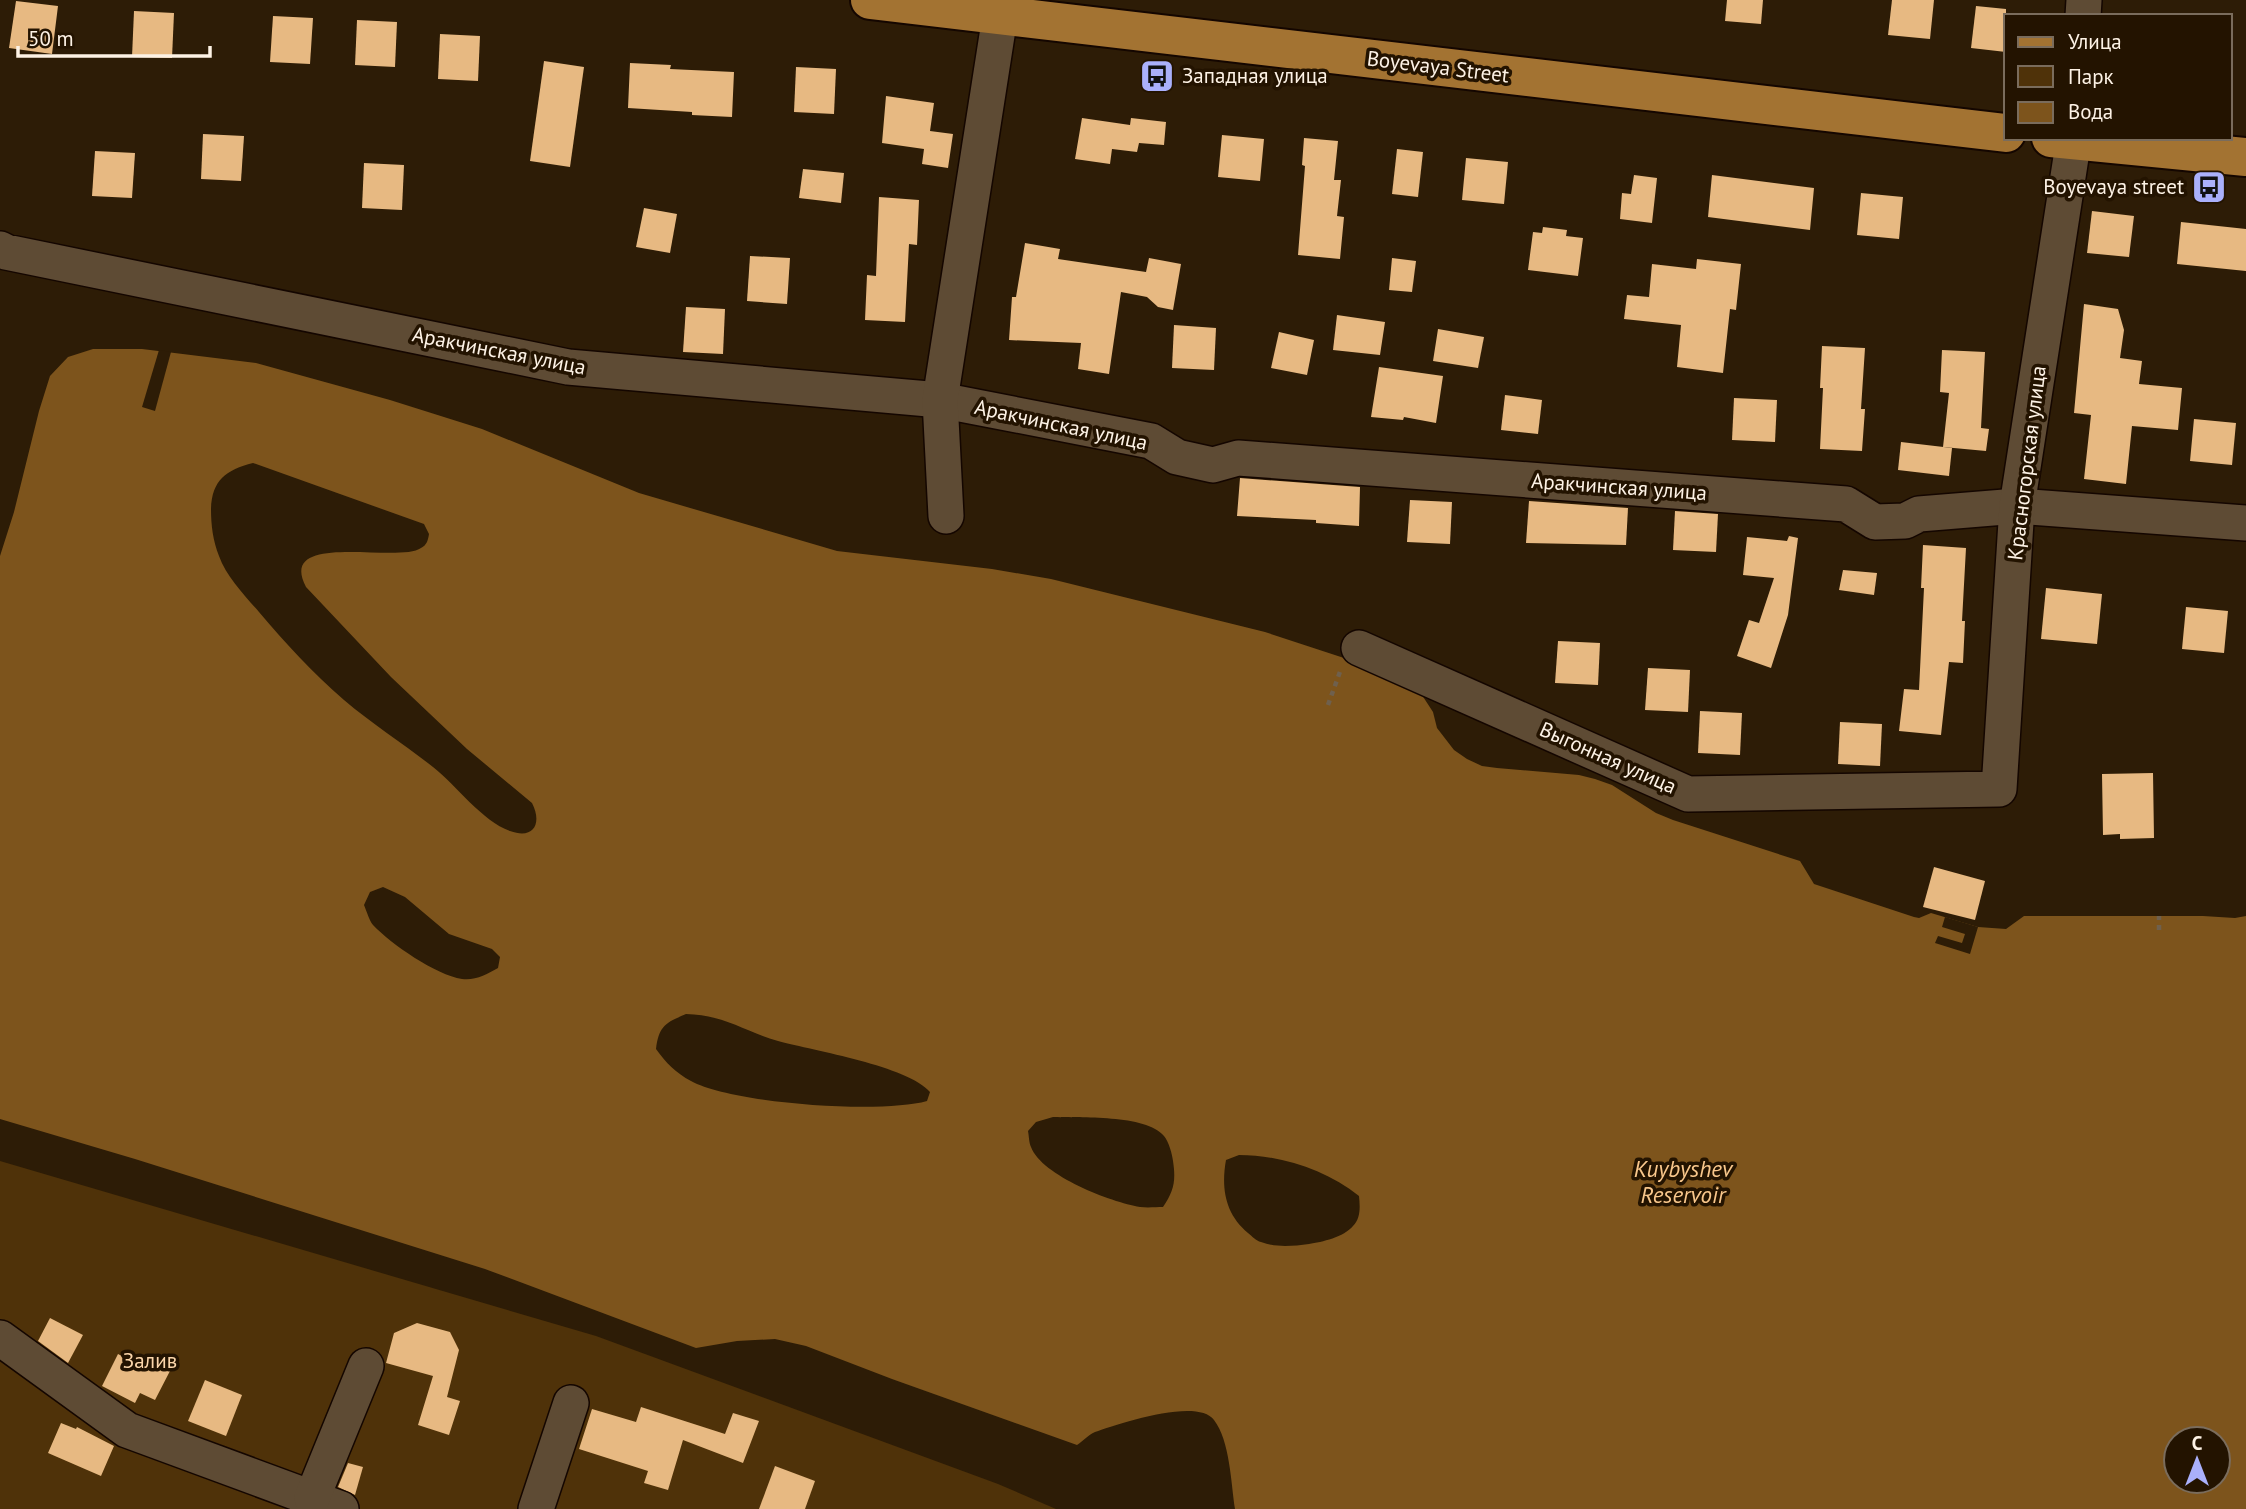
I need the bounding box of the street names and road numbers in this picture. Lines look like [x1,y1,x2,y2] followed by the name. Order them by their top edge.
[1365,44,1511,89] street label: Boyevaya Street
[410,320,588,381] street label: Аракчинская улица
[2001,364,2052,562] street label: Красногорская улица
[972,393,1150,456] street label: Аракчинская улица
[1530,467,1708,506] street label: Аракчинская улица
[1536,715,1681,800] street label: Выгонная улица

